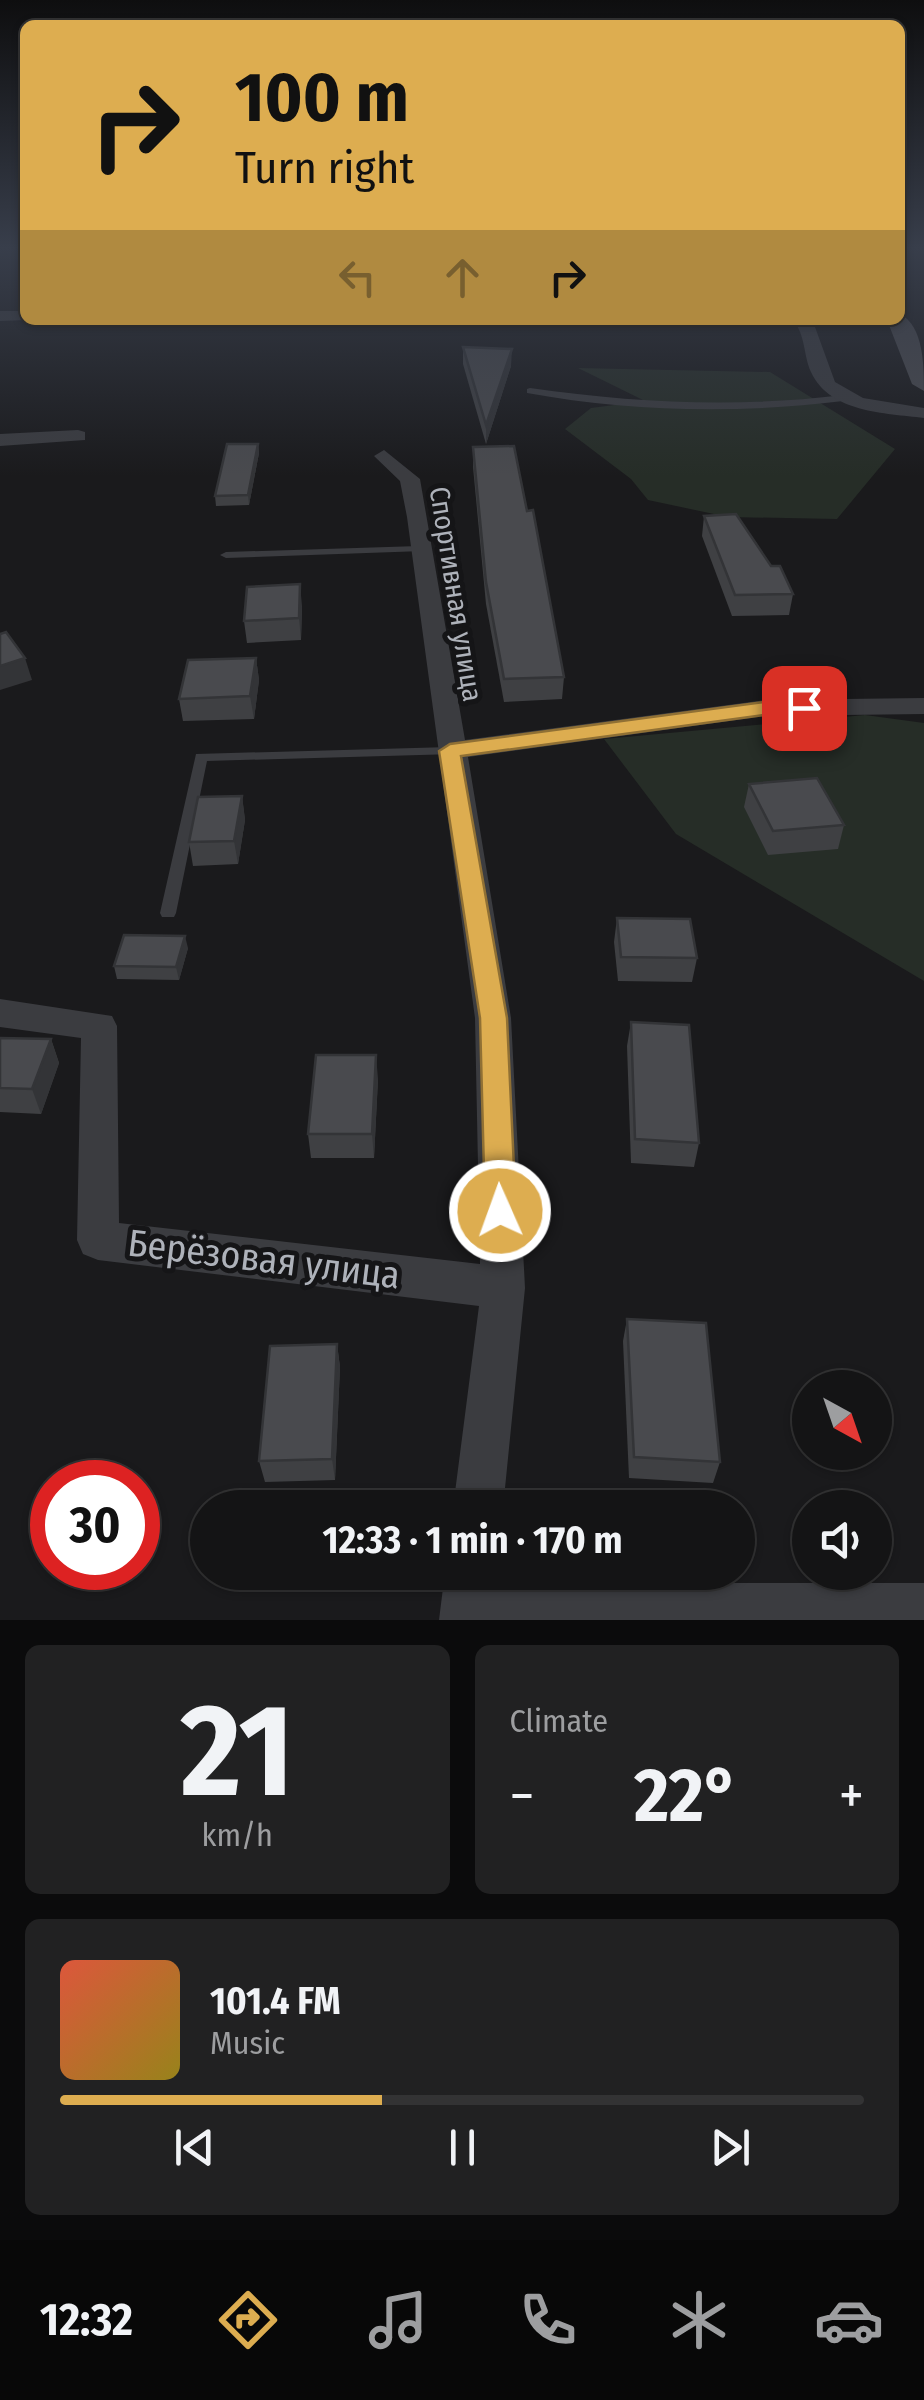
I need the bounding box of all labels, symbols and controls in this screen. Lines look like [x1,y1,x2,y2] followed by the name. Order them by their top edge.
[235,56,409,140] text: 100 m
[70,60,200,190] icon: right
[235,141,414,195] text: Turn right
[330,250,385,305] icon: left
[435,250,490,305] icon: ahead
[540,250,595,305] icon: right
[423,484,489,704] street label: Спортивная улица
[762,666,847,751] pin
[777,681,832,736] icon: arrive
[448,1159,552,1263] position arrow
[125,1219,403,1299] street label: Берёзовая улица
[792,1370,892,1470] north arrow
[792,1370,892,1590] map controls
[30,1460,160,1590] speed limit sign: 30
[792,1490,892,1590] button: sound
[322,1517,623,1563] text: 12:33 · 1 min · 170 m
[181,1673,294,1829] text: 21
[510,1702,608,1740] text: Climate
[634,1751,739,1841] text: 22°
[510,1763,534,1829] text: −
[839,1763,864,1829] text: +
[202,1816,273,1854] text: km/h
[210,1978,341,2024] text: 101.4 FM
[210,2024,285,2062] text: Music
[167,2120,222,2175] icon: previous
[435,2120,490,2175] icon: pause
[703,2120,758,2175] icon: next
[213,2285,283,2355] icon: directions
[363,2285,433,2355] icon: music
[513,2285,583,2355] icon: phone
[664,2285,734,2355] icon: climate
[814,2285,884,2355] icon: car
[40,2293,133,2347] text: 12:32

